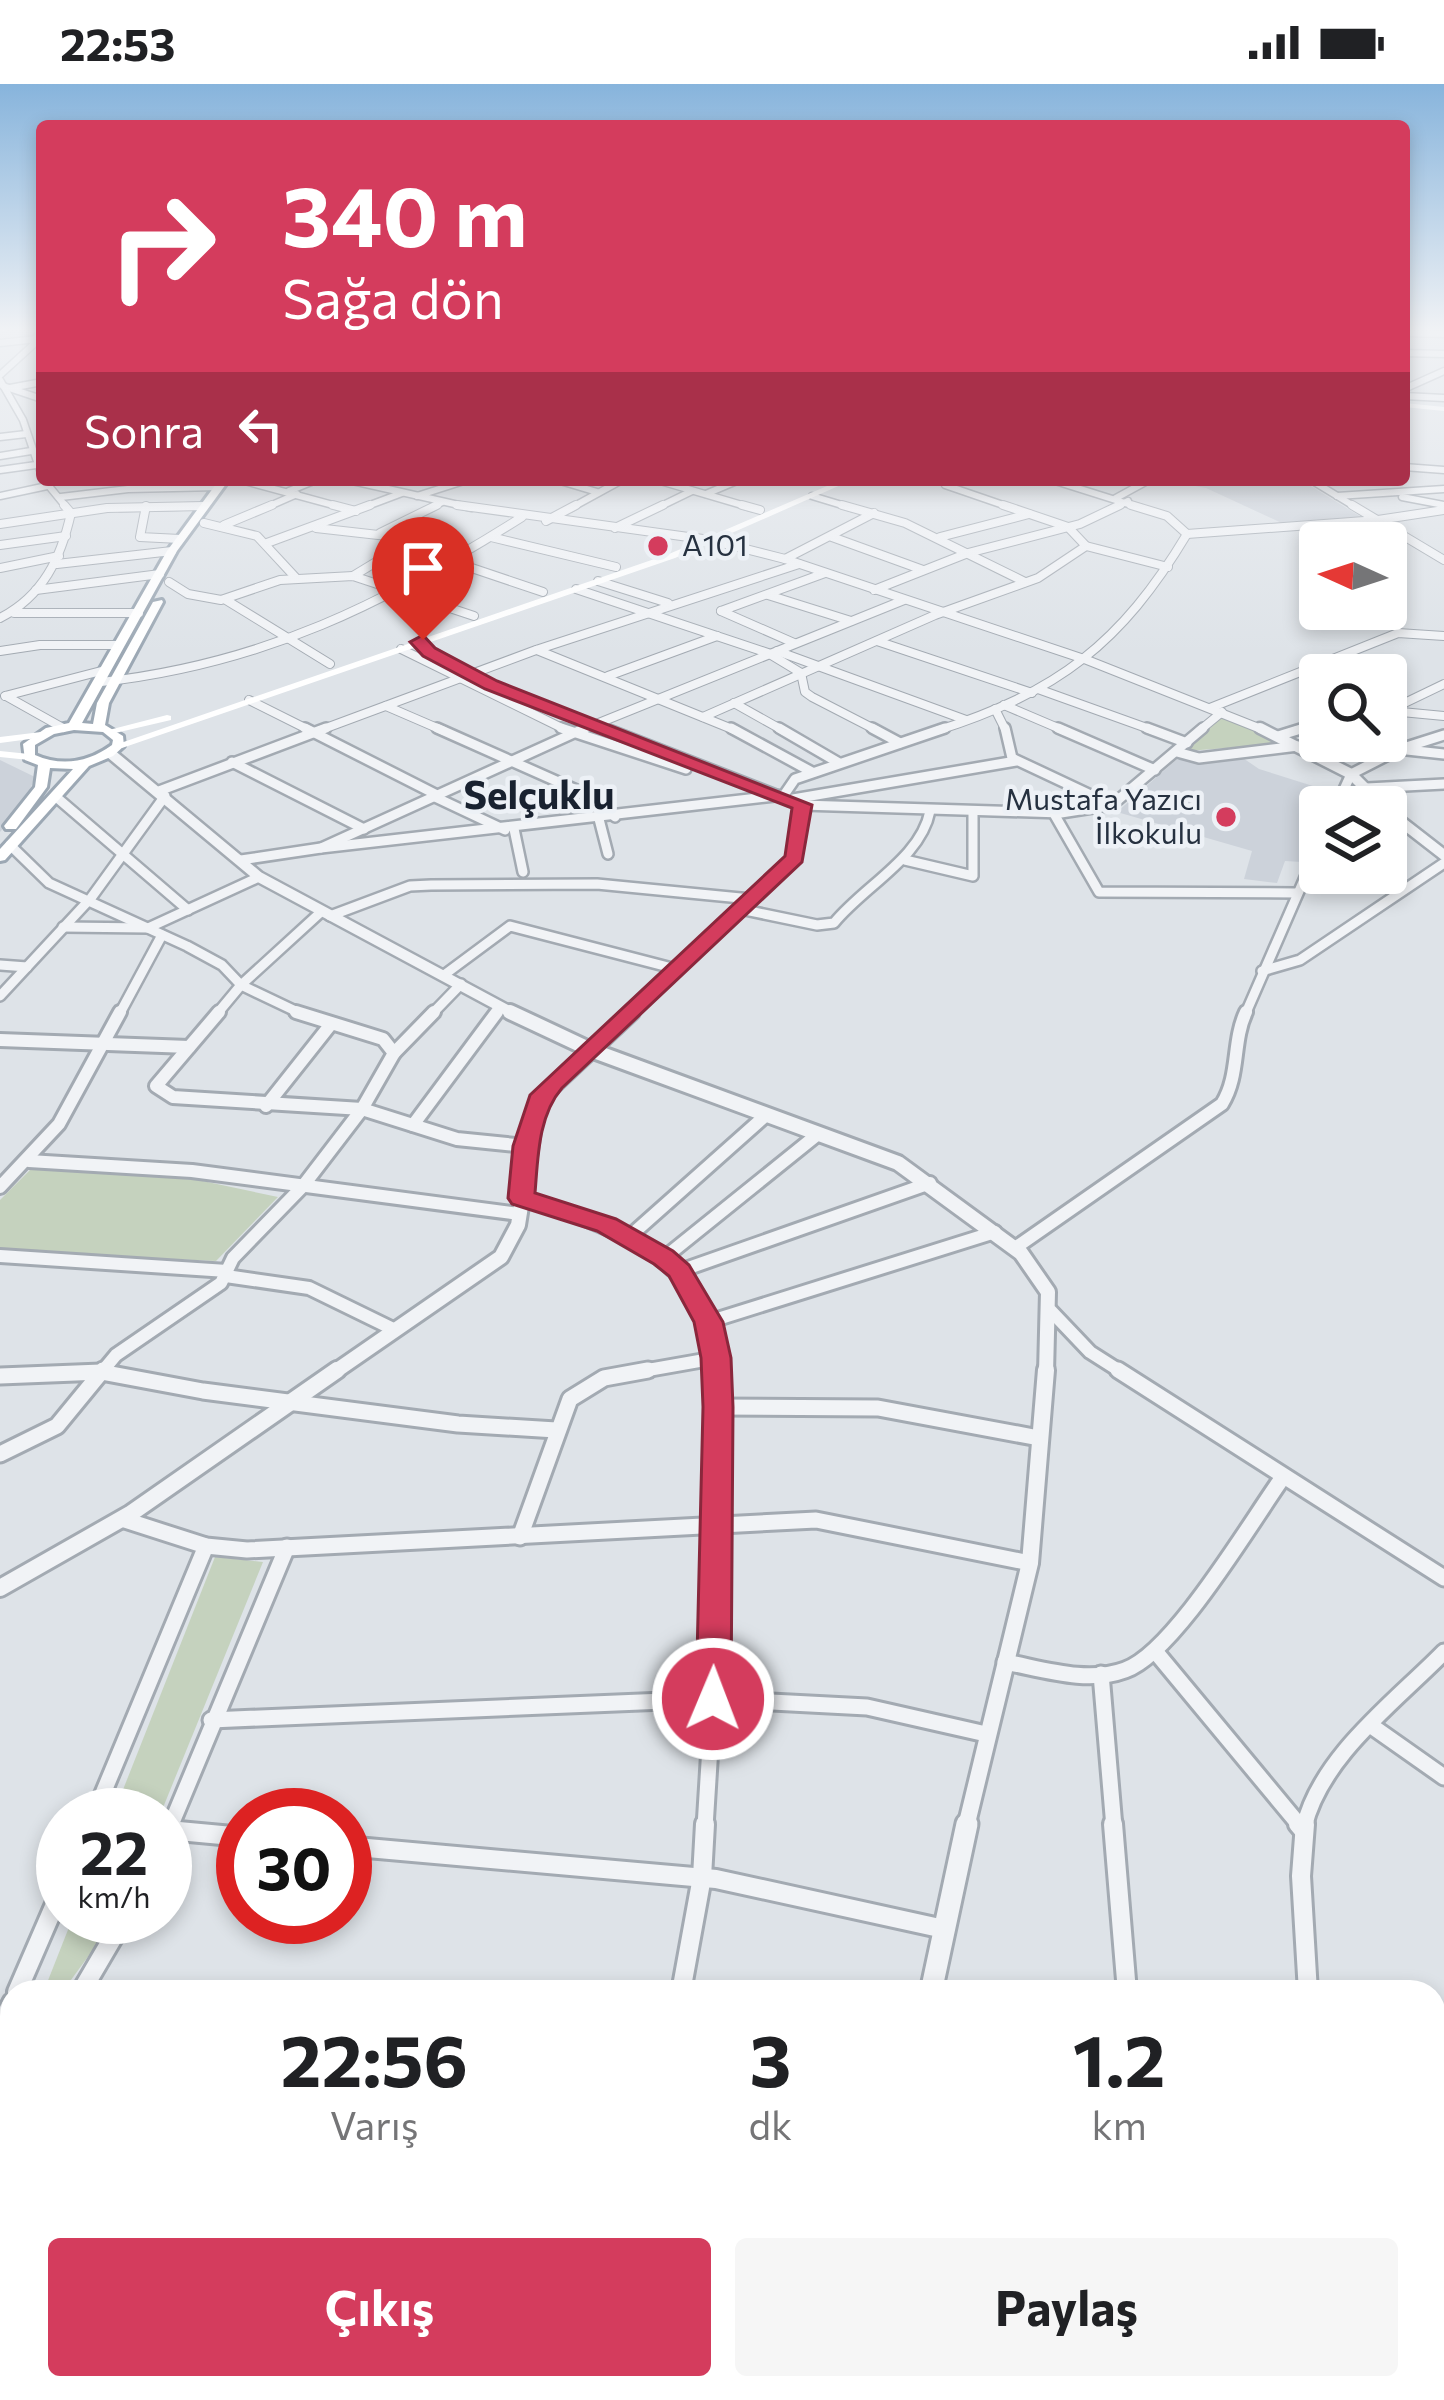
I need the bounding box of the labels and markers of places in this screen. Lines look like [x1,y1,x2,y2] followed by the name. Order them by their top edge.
[372,517,474,640] pin
[682,525,748,562] place label: A101
[645,533,671,559] marker: A101
[1005,779,1202,850] place label: Mustafa Yazıcı İlkokulu
[1213,804,1239,830] marker: Mustafa Yazıcı İlkokulu

